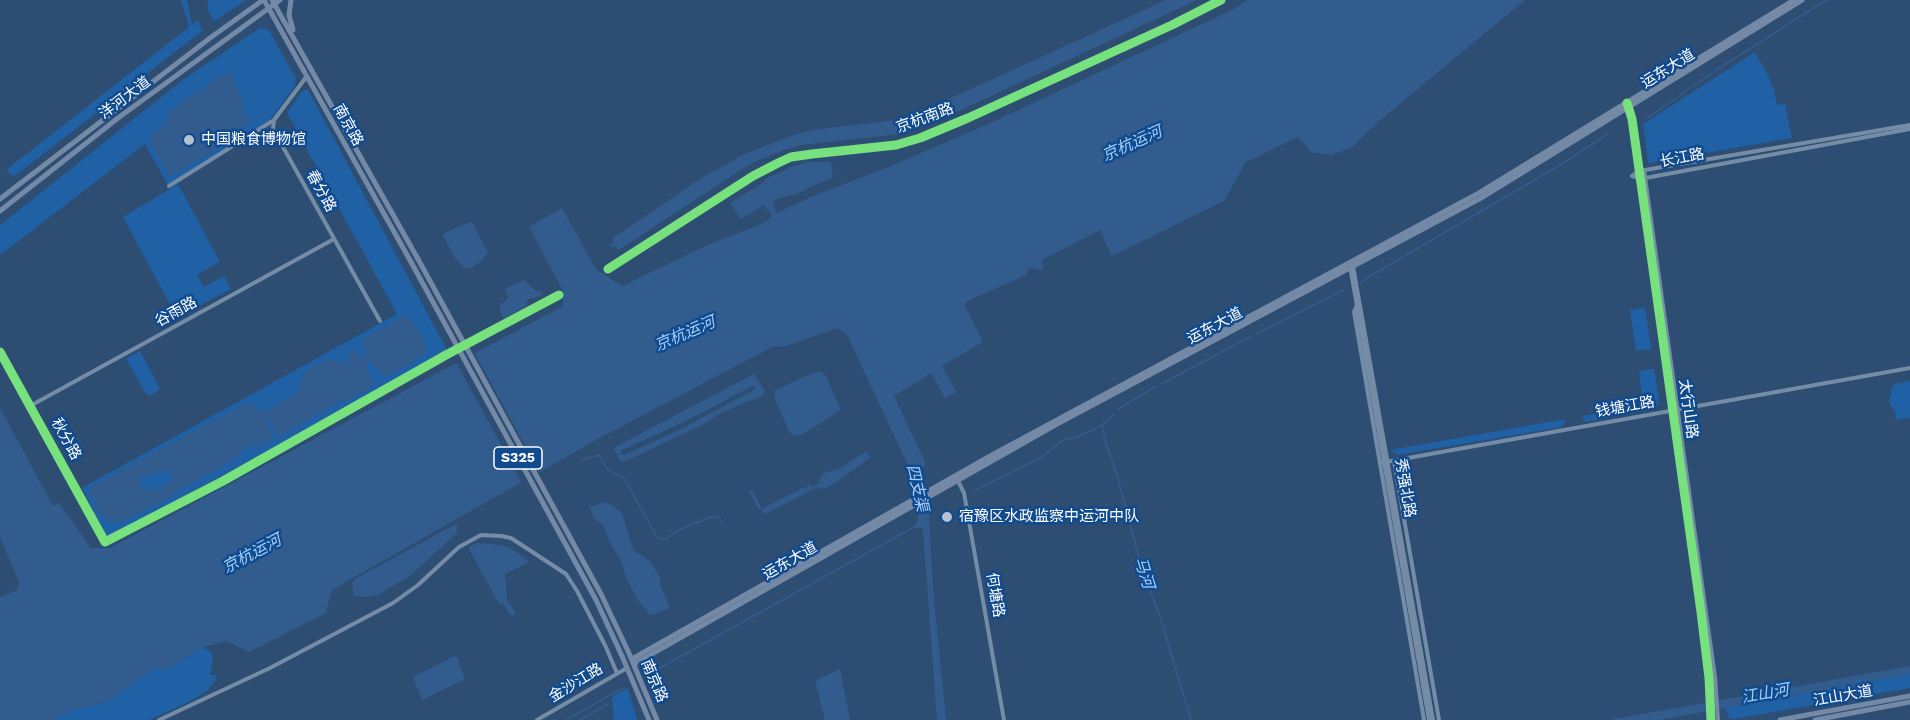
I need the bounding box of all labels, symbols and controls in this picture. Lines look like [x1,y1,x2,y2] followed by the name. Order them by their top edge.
[1638,45,1698,93] street label: 运东大道
[96,73,154,123] street label: 洋河大道
[894,99,956,137] street label: 京杭南路
[329,101,367,149] street label: 南京路
[1099,122,1165,166] water label: 京杭运河
[201,131,306,149] place label: 中国粮食博物馆
[182,133,196,147] marker: 中国粮食博物馆
[1658,145,1706,171] street label: 长江路
[302,167,340,215] street label: 春分路
[152,293,200,331] street label: 谷雨路
[1184,304,1246,348] street label: 运东大道
[652,313,718,355] water label: 京杭运河
[1675,378,1701,440] street label: 太行山路
[1594,393,1656,421] street label: 钱塘江路
[47,415,85,463] street label: 秋分路
[494,447,542,469] road number: S325
[1391,457,1419,519] street label: 秀强北路
[902,462,932,514] water label: 四支渠
[959,508,1139,526] place label: 宿豫区水政监察中运河中队
[940,510,954,524] marker: 宿豫区水政监察中运河中队
[219,531,285,577] water label: 京杭运河
[760,538,820,584] street label: 运东大道
[1130,555,1158,591] water label: 马河
[982,571,1008,619] street label: 何塘路
[637,657,671,705] street label: 南京路
[546,660,606,706] street label: 金沙江路
[1740,680,1790,708] water label: 江山河
[1812,682,1874,710] street label: 江山大道

